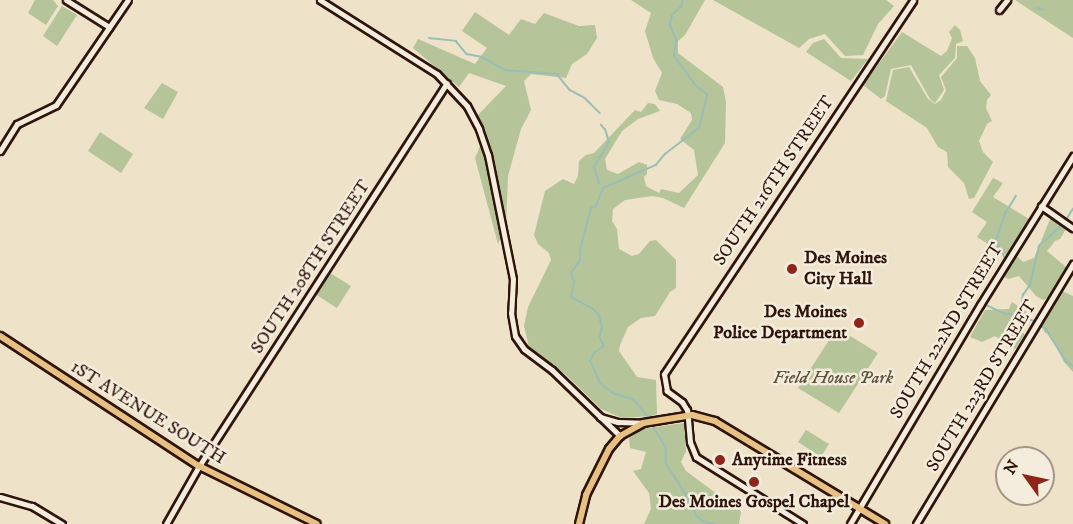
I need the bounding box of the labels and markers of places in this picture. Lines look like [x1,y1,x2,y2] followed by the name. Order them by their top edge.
[804,248,887,290] place label: Des Moines City Hall
[785,262,799,276] marker: Des Moines City Hall
[713,302,847,344] place label: Des Moines Police Department
[852,316,866,330] marker: Des Moines Police Department
[732,449,847,471] place label: Anytime Fitness
[713,453,727,467] marker: Anytime Fitness
[747,475,761,489] marker: Des Moines Gospel Chapel
[658,491,850,513] place label: Des Moines Gospel Chapel

